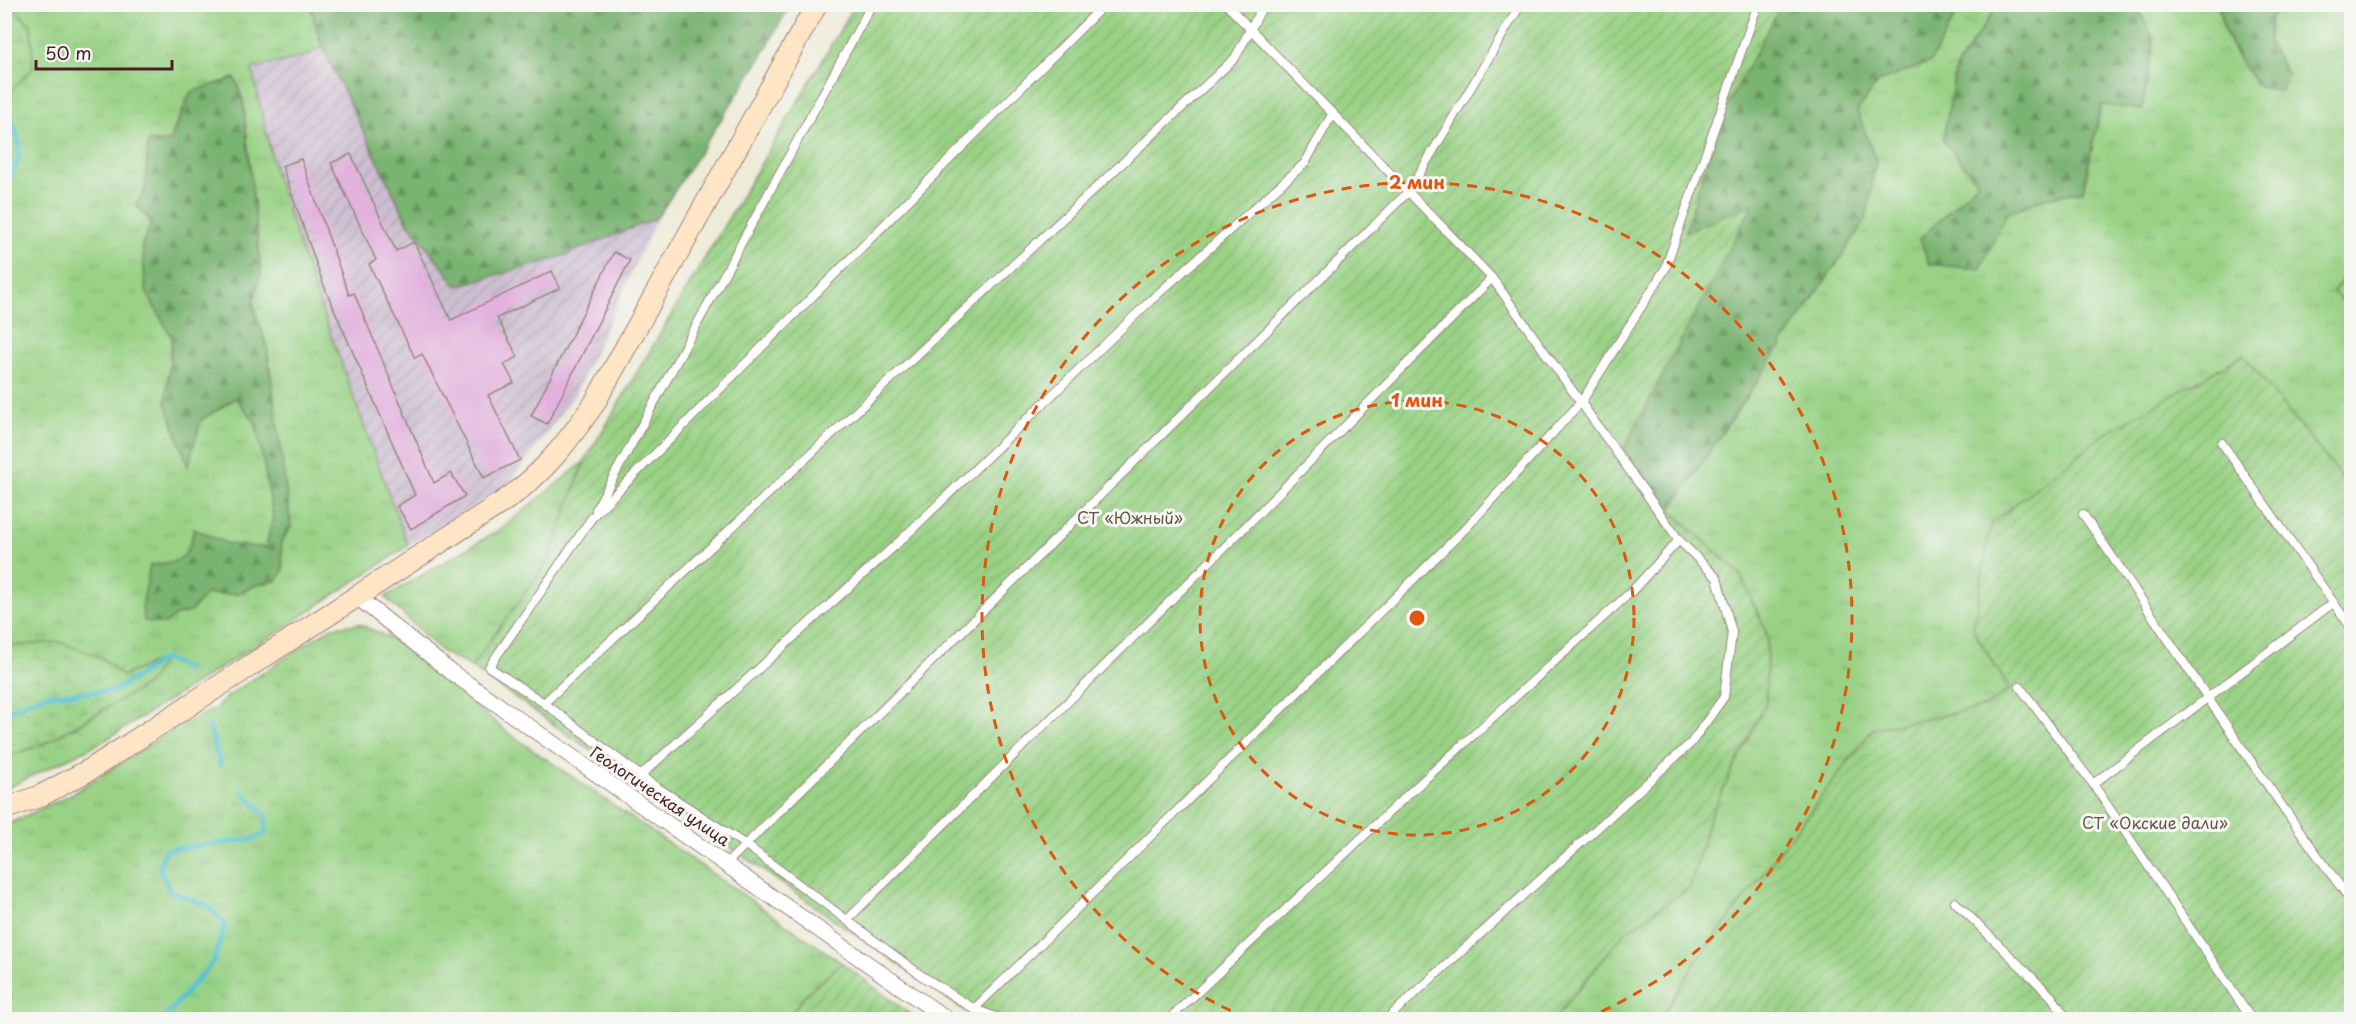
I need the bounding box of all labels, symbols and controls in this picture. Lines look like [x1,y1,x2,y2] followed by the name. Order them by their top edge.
[36,33,172,71] scale bar
[45,39,92,66] text: 50 m
[1389,168,1445,195] text: 2 мин
[1391,386,1443,413] text: 1 мин
[1077,505,1183,529] park label: СТ «Южный»
[1407,608,1427,628] centre of rings
[586,739,735,851] street label: Геологическая улица
[2082,810,2228,834] park label: СТ «Окские дали»

